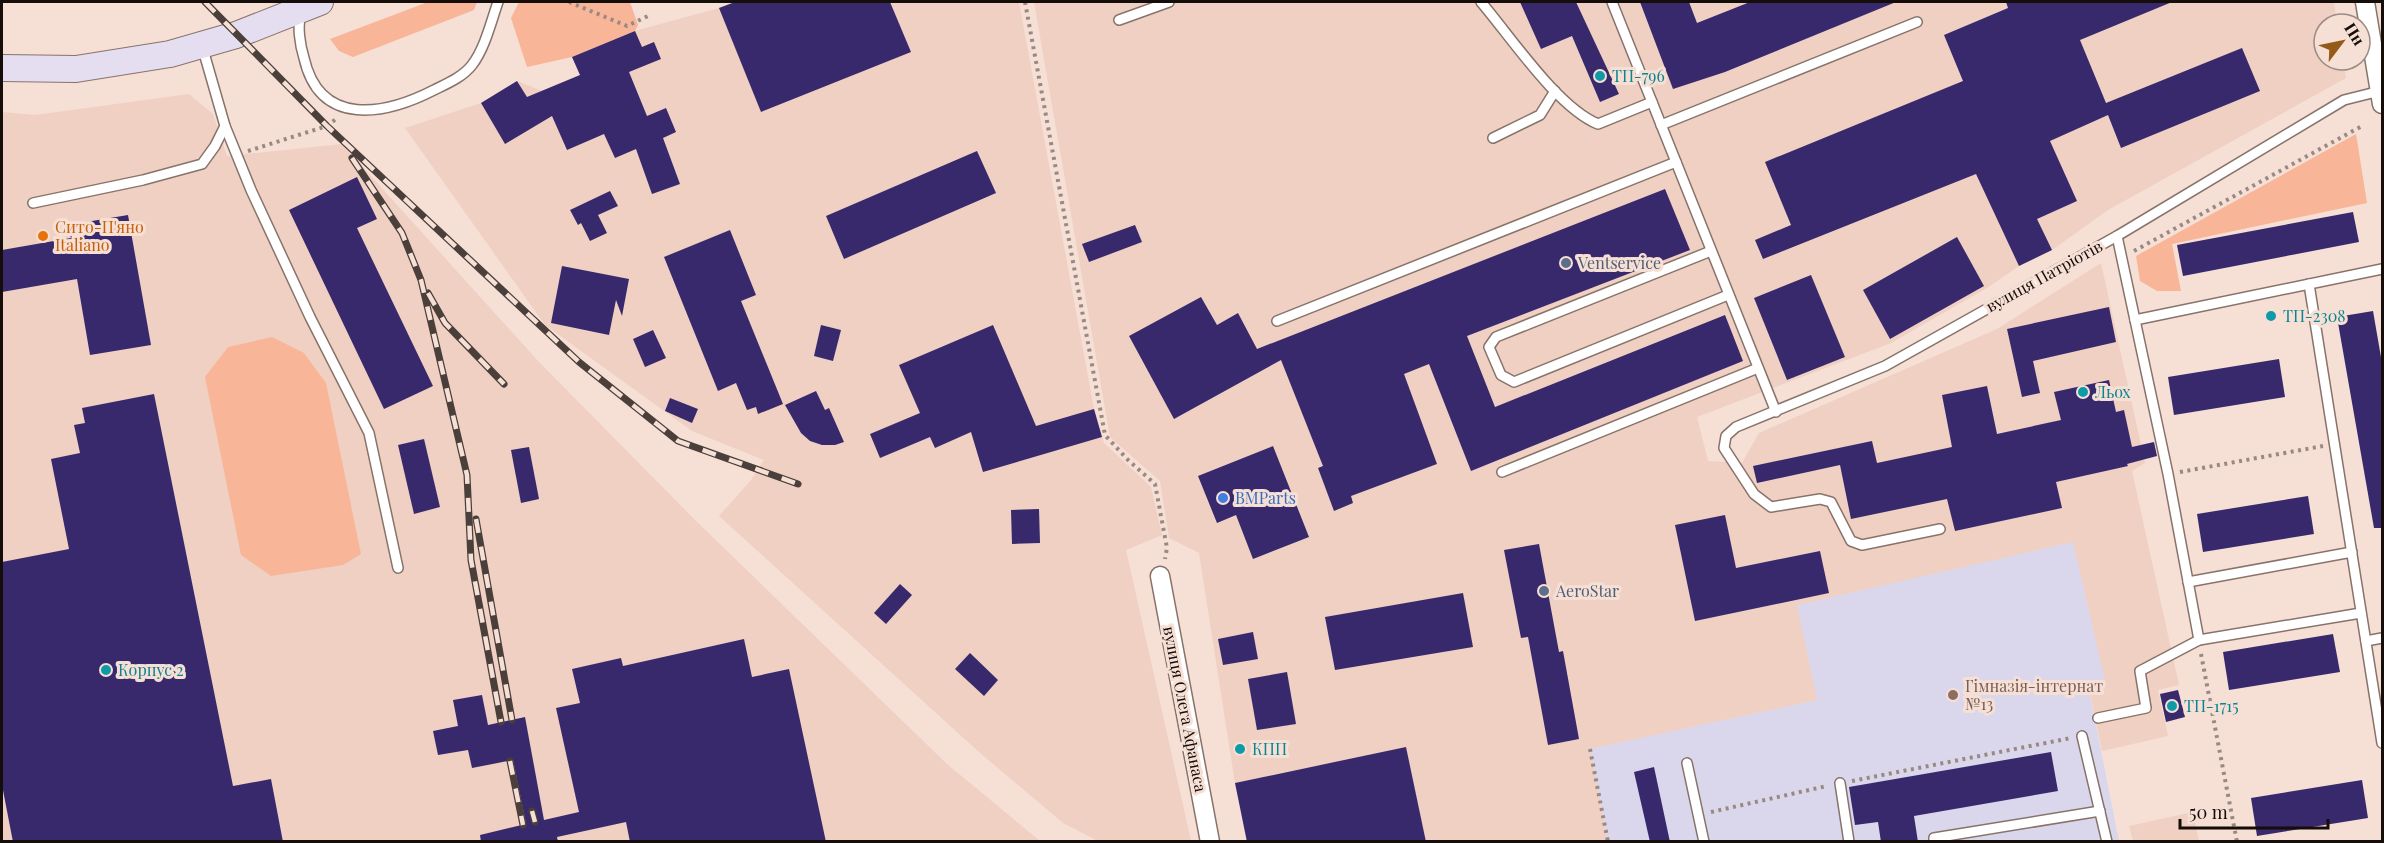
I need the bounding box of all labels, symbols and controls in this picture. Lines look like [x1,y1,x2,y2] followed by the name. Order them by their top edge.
[2312,12,2372,72] north arrow
[2340,18,2370,49] text: Пн
[1612,65,1665,86] place label: ТП-796
[1593,69,1607,83] marker: ТП-796
[55,216,144,255] place label: Сито-П'яно Italiano
[36,229,50,243] marker: Сито-П'яно Italiano
[1982,235,2106,316] street label: вулиця Патріотів
[1577,252,1661,273] place label: Ventservice
[1559,256,1573,270] marker: Ventservice
[2283,305,2346,326] place label: ТП-2308
[2264,309,2278,323] marker: ТП-2308
[2094,381,2131,402] place label: Льох
[2076,385,2090,399] marker: Льох
[1235,487,1296,508] place label: BMParts
[1216,491,1230,505] marker: BMParts
[1555,580,1619,601] place label: AeroStar
[1537,584,1551,598] marker: AeroStar
[1159,624,1212,794] street label: вулиця Олега Афанаса
[118,659,184,680] place label: Корпус 2
[99,663,113,677] marker: Корпус 2
[1965,675,2103,714] place label: Гімназія-інтернат №13
[1946,688,1960,702] marker: Гімназія-інтернат №13
[2184,695,2239,716] place label: ТП-1715
[2165,699,2179,713] marker: ТП-1715
[1252,738,1287,759] place label: КПП
[1233,742,1247,756] marker: КПП
[2180,792,2328,830] scale bar
[2189,800,2228,824] text: 50 m

